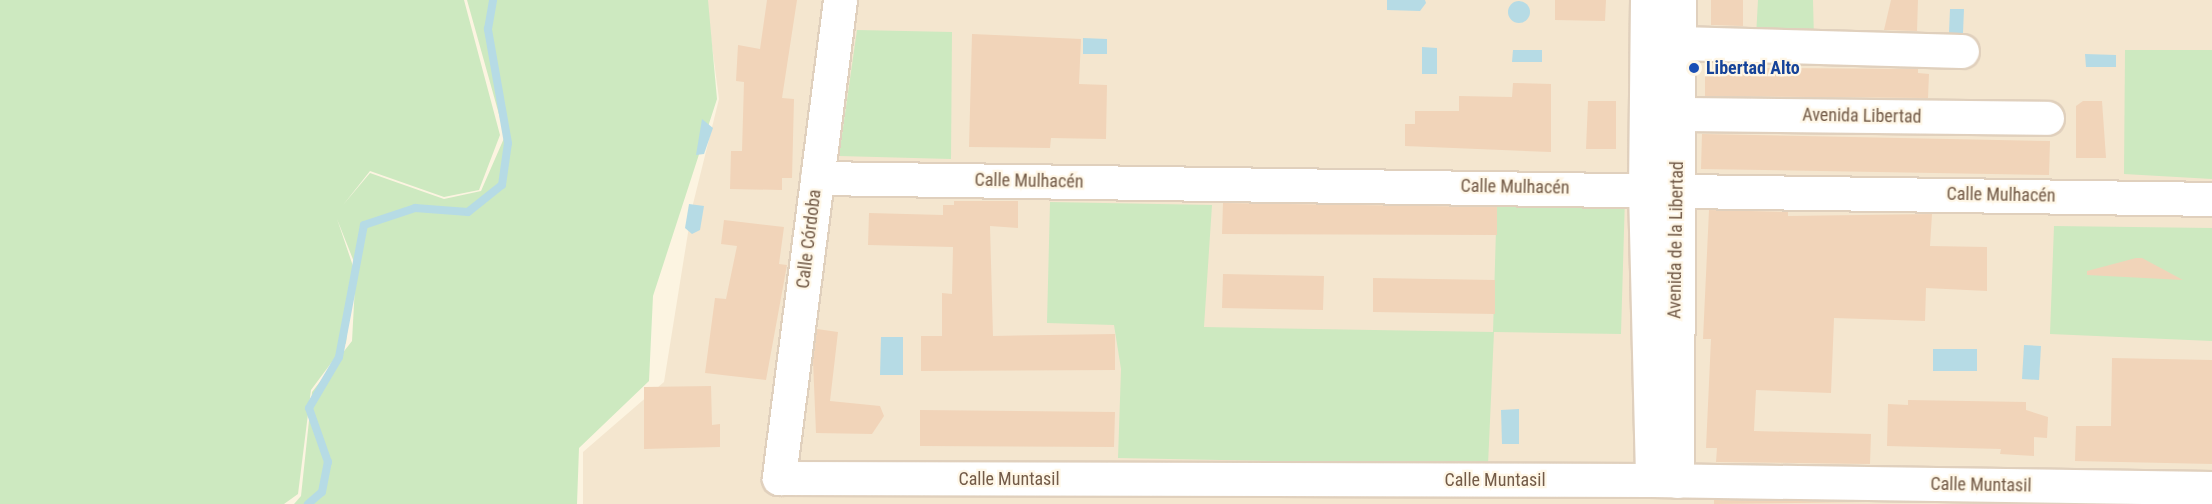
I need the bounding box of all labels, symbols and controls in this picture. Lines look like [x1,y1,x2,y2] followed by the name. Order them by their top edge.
[1706,57,1800,79] place label: Libertad Alto
[1687,61,1701,75] marker: Libertad Alto
[1802,104,1922,128] street label: Avenida Libertad
[1664,161,1688,319] street label: Avenida de la Libertad
[974,169,1084,193] street label: Calle Mulhacén
[1460,175,1570,199] street label: Calle Mulhacén
[1946,183,2056,207] street label: Calle Mulhacén
[792,188,826,290] street label: Calle Córdoba
[958,468,1060,490] street label: Calle Muntasil
[1444,469,1546,491] street label: Calle Muntasil
[1930,473,2032,497] street label: Calle Muntasil

